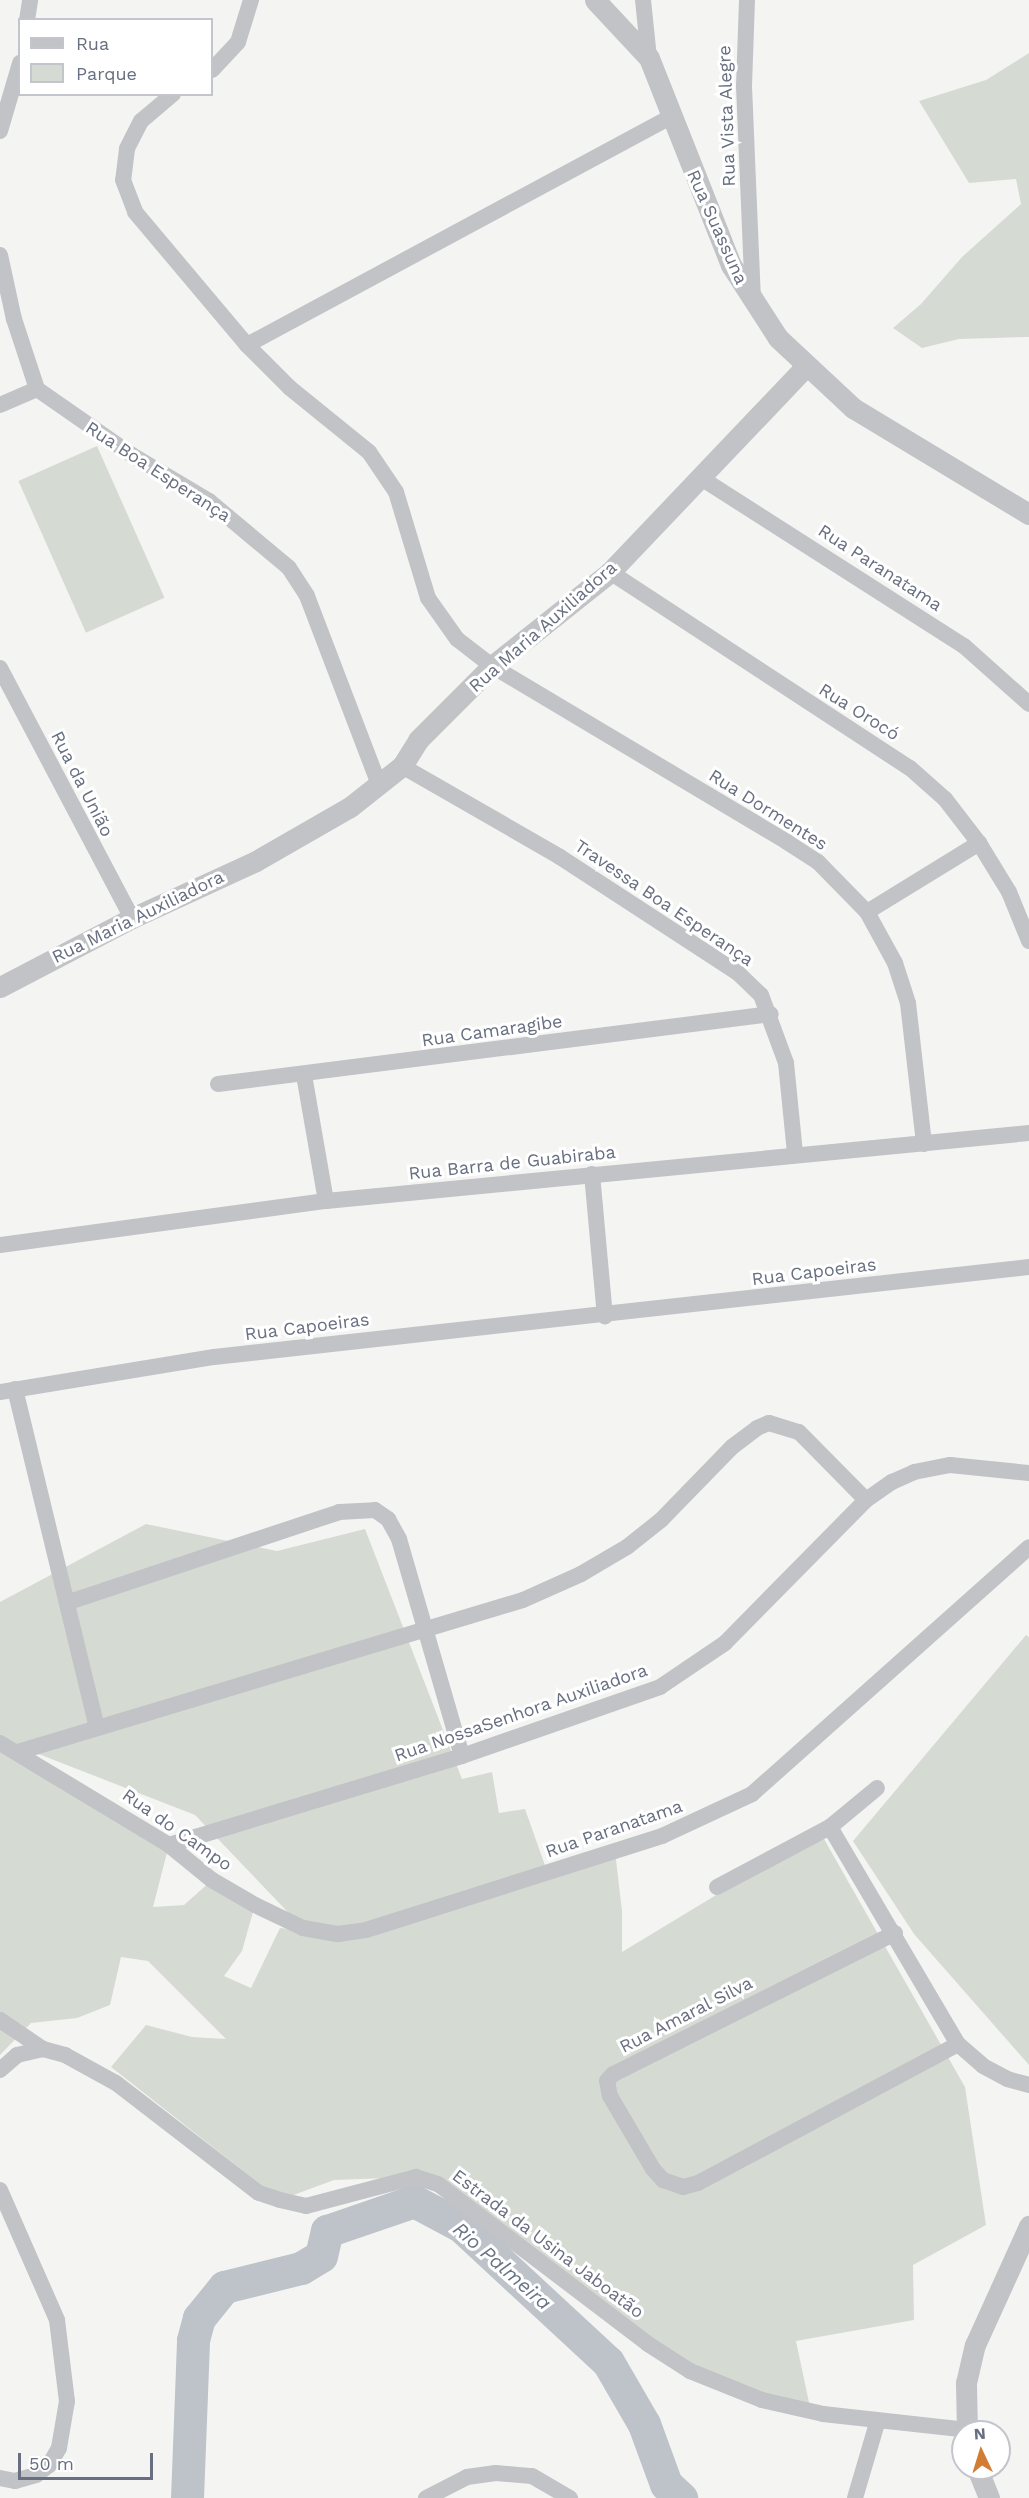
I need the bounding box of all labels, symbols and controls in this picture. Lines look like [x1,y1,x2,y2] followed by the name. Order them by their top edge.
[18,18,213,96] legend
[76,33,109,54] text: Rua
[714,44,740,188] street label: Rua Vista Alegre
[76,63,137,84] text: Parque
[682,166,752,288] street label: Rua Suassuna
[81,417,235,527] street label: Rua Boa Esperança
[814,520,946,616] street label: Rua Paranatama
[464,556,622,698] street label: Rua Maria Auxiliadora
[815,679,903,745] street label: Rua Orocó
[46,727,118,841] street label: Rua da União
[704,765,832,855] street label: Rua Dormentes
[570,835,758,971] street label: Travessa Boa Esperança
[48,866,228,968] street label: Rua Maria Auxiliadora
[420,1010,564,1052] street label: Rua Camaragibe
[407,1141,617,1185] street label: Rua Barra de Guabiraba
[750,1254,878,1290] street label: Rua Capoeiras
[243,1309,371,1345] street label: Rua Capoeiras
[391,1659,651,1767] street label: Rua NossaSenhora Auxiliadora
[118,1784,236,1876] street label: Rua do Campo
[543,1795,685,1863] street label: Rua Paranatama
[615,1972,757,2058] street label: Rua Amaral Silva
[447,2164,649,2324] street label: Estrada da Usina Jaboatão
[448,2217,556,2315] water label: Rio Palmeira
[951,2420,1011,2480] north arrow
[973,2424,986,2443] text: N
[21,2441,156,2479] scale bar
[29,2453,74,2474] text: 50 m

